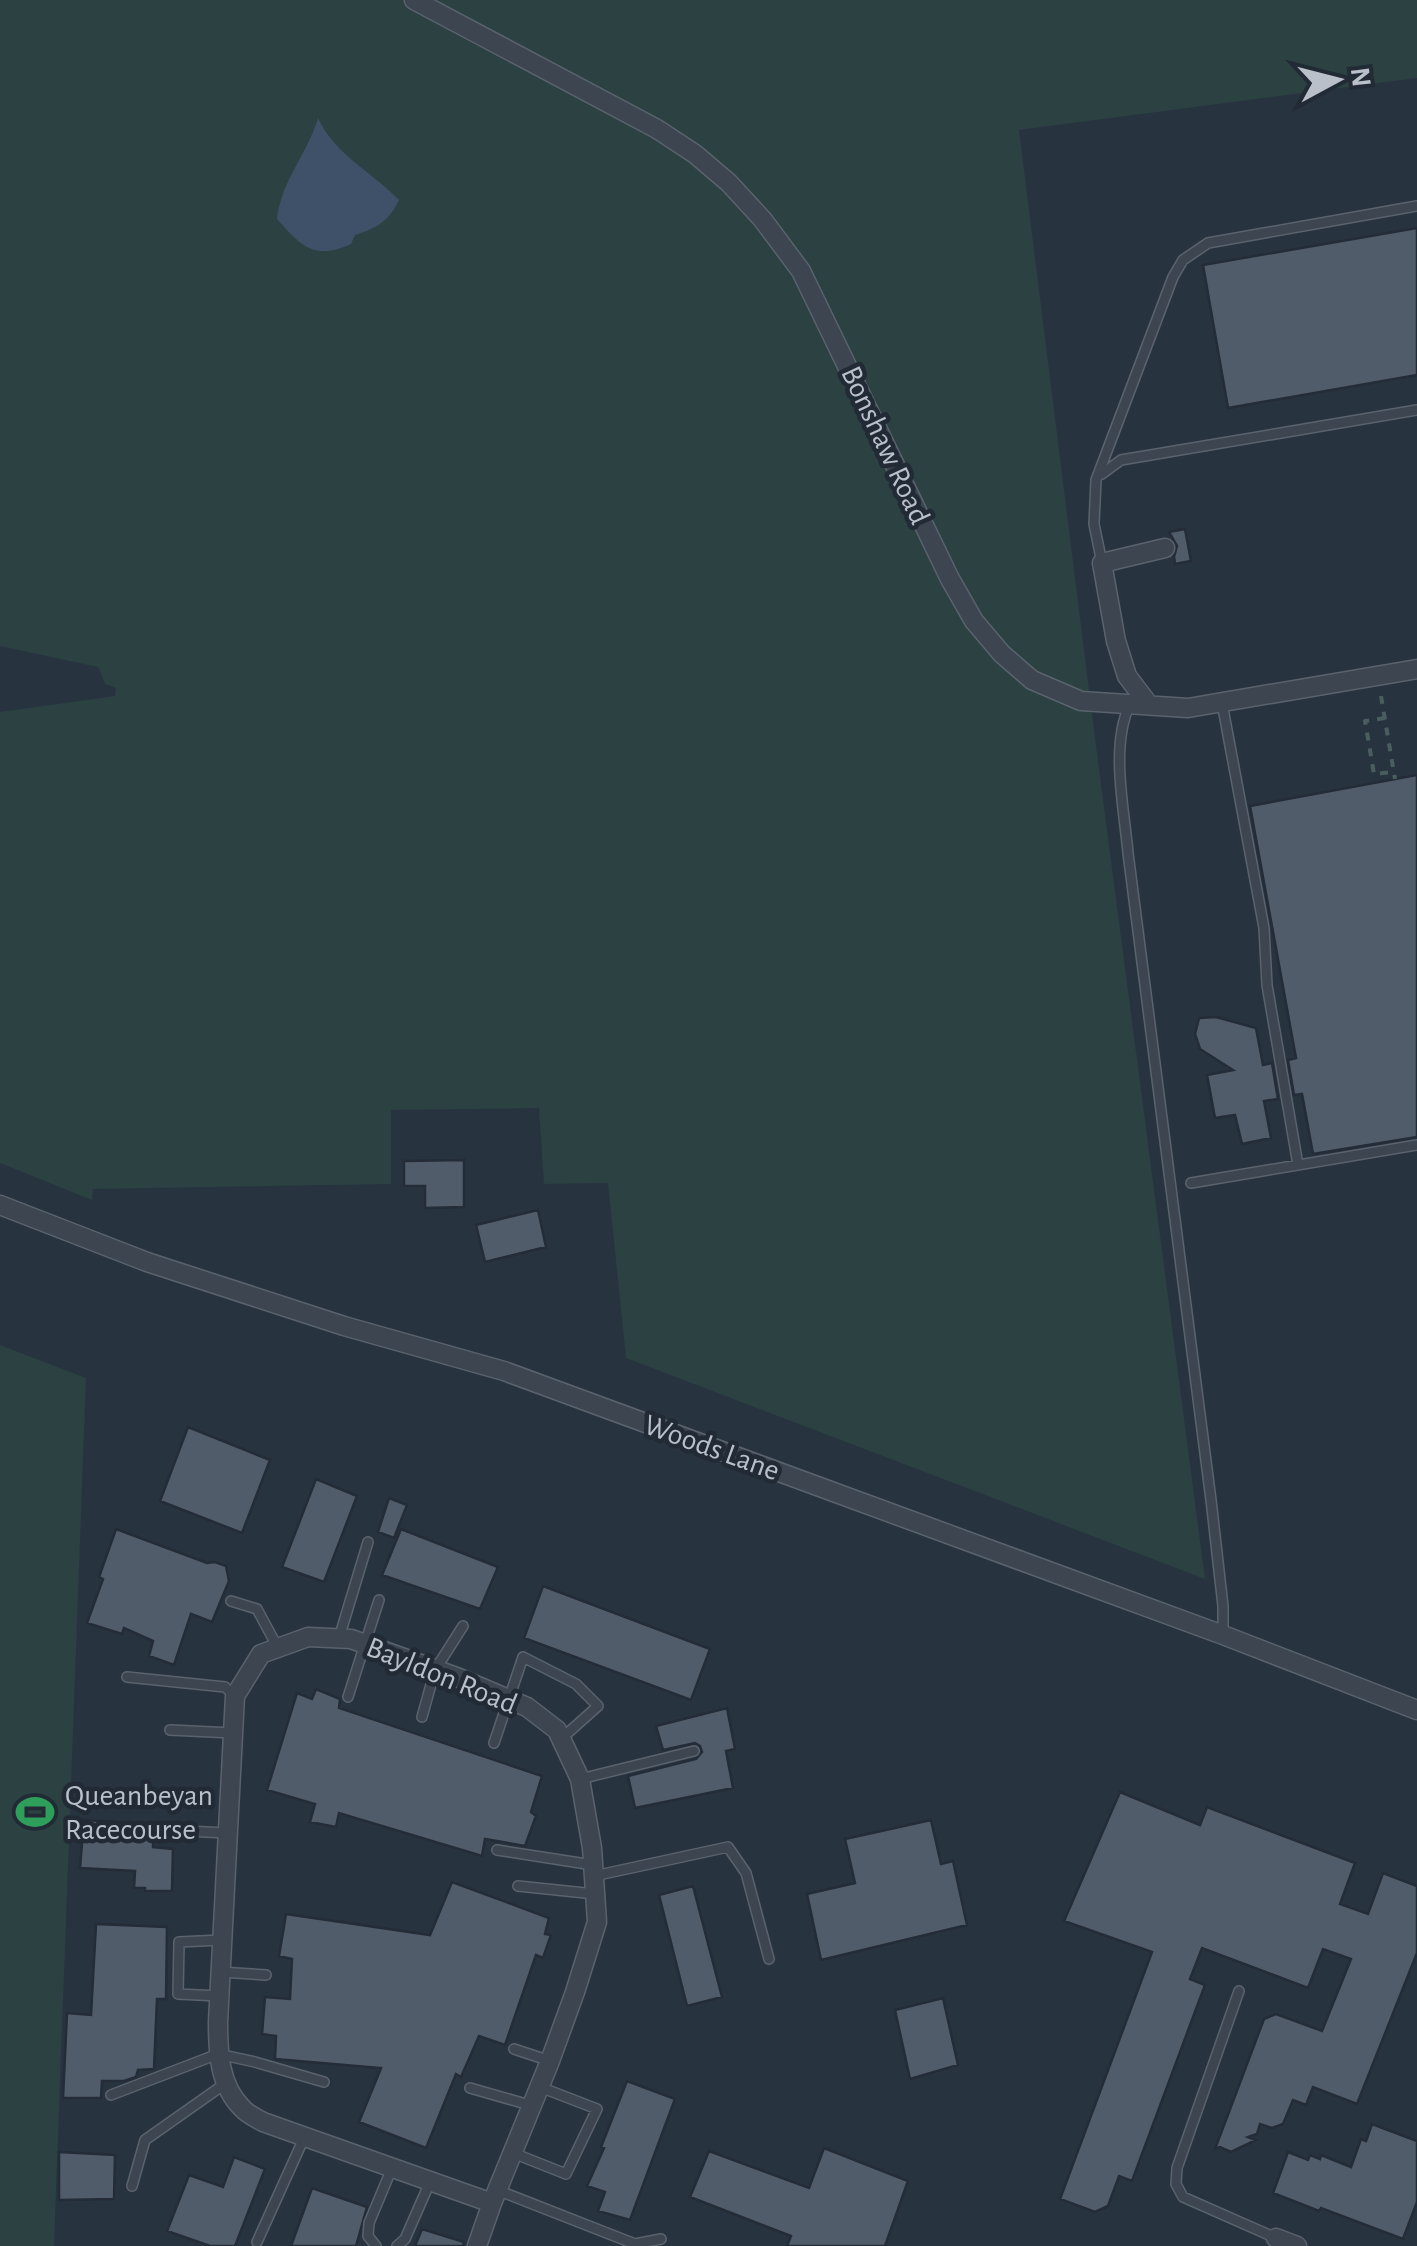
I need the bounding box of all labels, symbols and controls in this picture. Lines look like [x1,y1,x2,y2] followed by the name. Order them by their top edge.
[1287,30,1387,130] north arrow
[1345,66,1375,89] text: N
[835,362,935,529] street label: Bonshaw Road
[640,1410,783,1486] street label: Woods Lane
[362,1632,521,1720] street label: Bayldon Road
[65,1781,213,1845] place label: Queanbeyan Racecourse
[14,1791,56,1833] sports icon: Queanbeyan Racecourse

